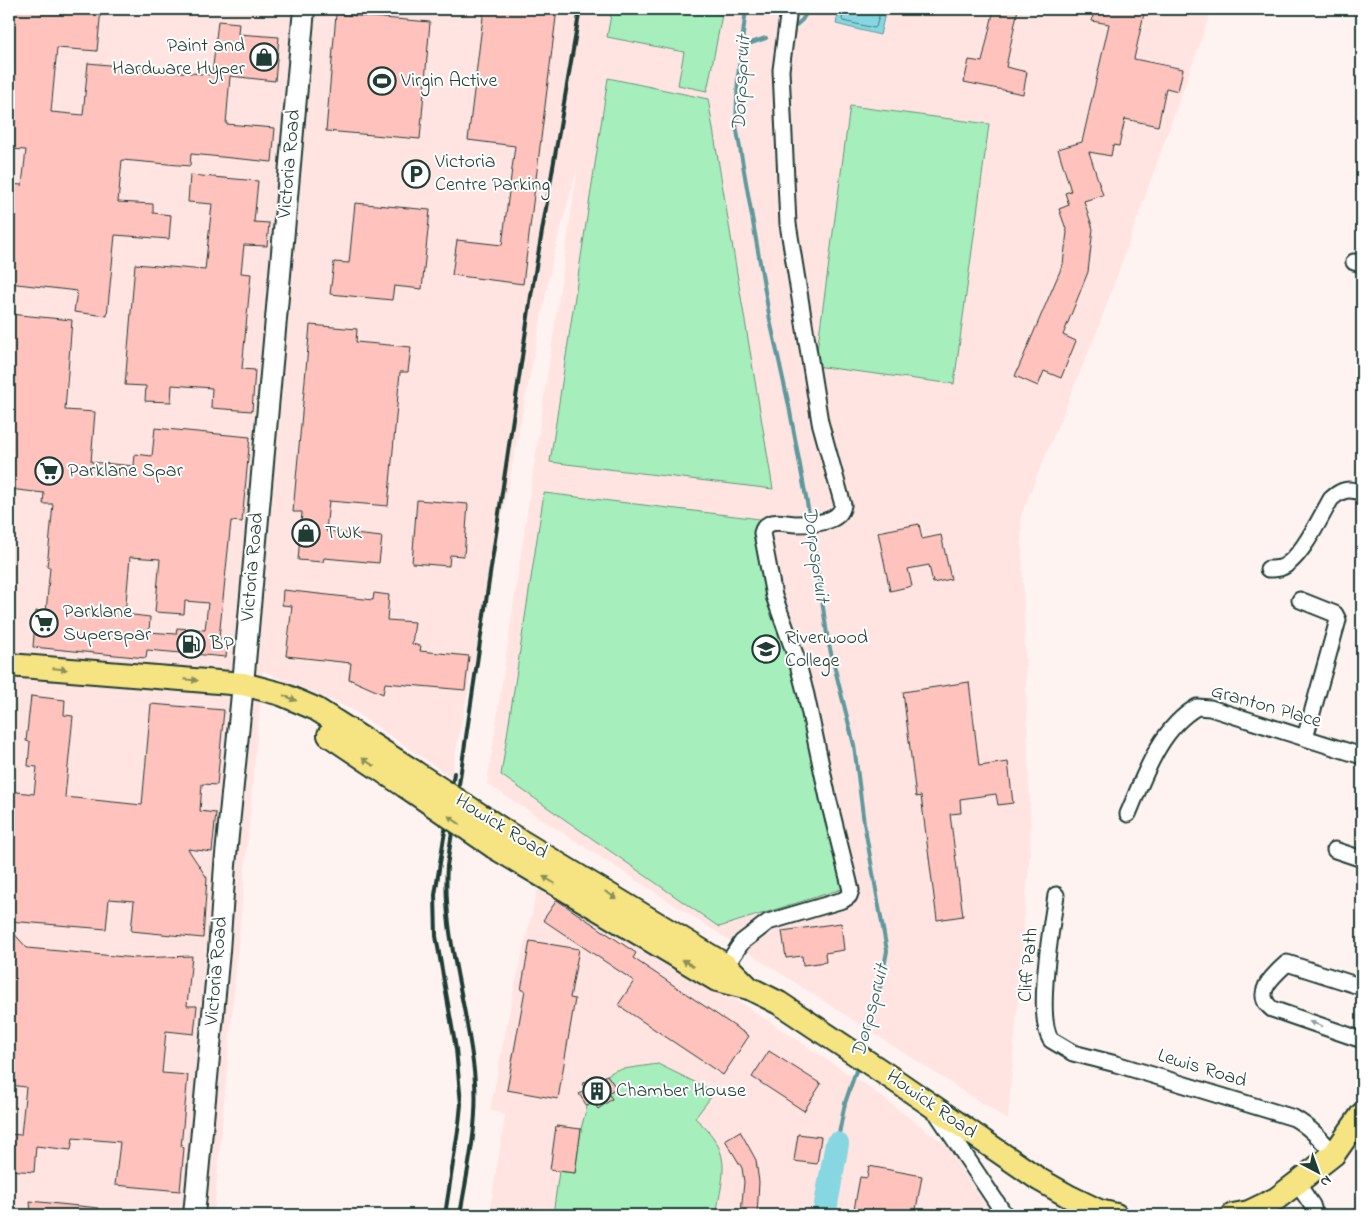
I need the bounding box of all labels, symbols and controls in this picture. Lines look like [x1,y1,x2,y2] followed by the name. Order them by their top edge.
[112,32,246,84] place label: Paint and Hardware Hyper
[725,33,760,132] water label: Dorpspruit
[249,42,279,72] shop icon: Paint and Hardware Hyper
[367,66,397,96] sports icon: Virgin Active
[400,67,497,97] place label: Virgin Active
[271,108,309,221] street label: Victoria Road
[434,148,550,201] place label: Victoria Centre Parking
[401,159,431,189] parking icon: Victoria Centre Parking
[34,456,64,486] supermarket icon: Parklane Spar
[68,457,184,486] place label: Parklane Spar
[793,506,837,606] water label: Dorpspruit
[234,511,272,624] street label: Victoria Road
[291,518,321,548] shop icon: TWK
[325,519,362,548] place label: TWK
[63,598,152,650] place label: Parklane Superspar
[29,608,59,638] supermarket icon: Parklane Superspar
[785,624,868,677] place label: Riverwood College
[176,629,206,659] fuel station icon: BP
[209,630,234,659] place label: BP
[751,634,781,664] school or university icon: Riverwood College
[52,666,68,674] one-way arrow
[183,676,199,684] one-way arrow
[1207,677,1325,737] street label: Granton Place
[283,694,297,702] one-way arrow
[362,757,375,767] one-way arrow
[449,787,553,867] street label: Howick Road
[447,815,461,824] one-way arrow
[542,875,556,884] one-way arrow
[605,890,618,899] one-way arrow
[198,915,236,1028] street label: Victoria Road
[1011,927,1047,1003] street label: Cliff Path
[682,959,695,968] one-way arrow
[844,959,898,1061] water label: Dorpspruit
[1308,1020,1323,1028] one-way arrow
[1154,1042,1250,1096] street label: Lewis Road
[880,1063,982,1147] street label: Howick Road
[582,1076,612,1106] building icon: Chamber House
[616,1077,746,1106] place label: Chamber House
[1294,1146,1344,1196] north arrow
[1315,1170,1336,1192] text: N

